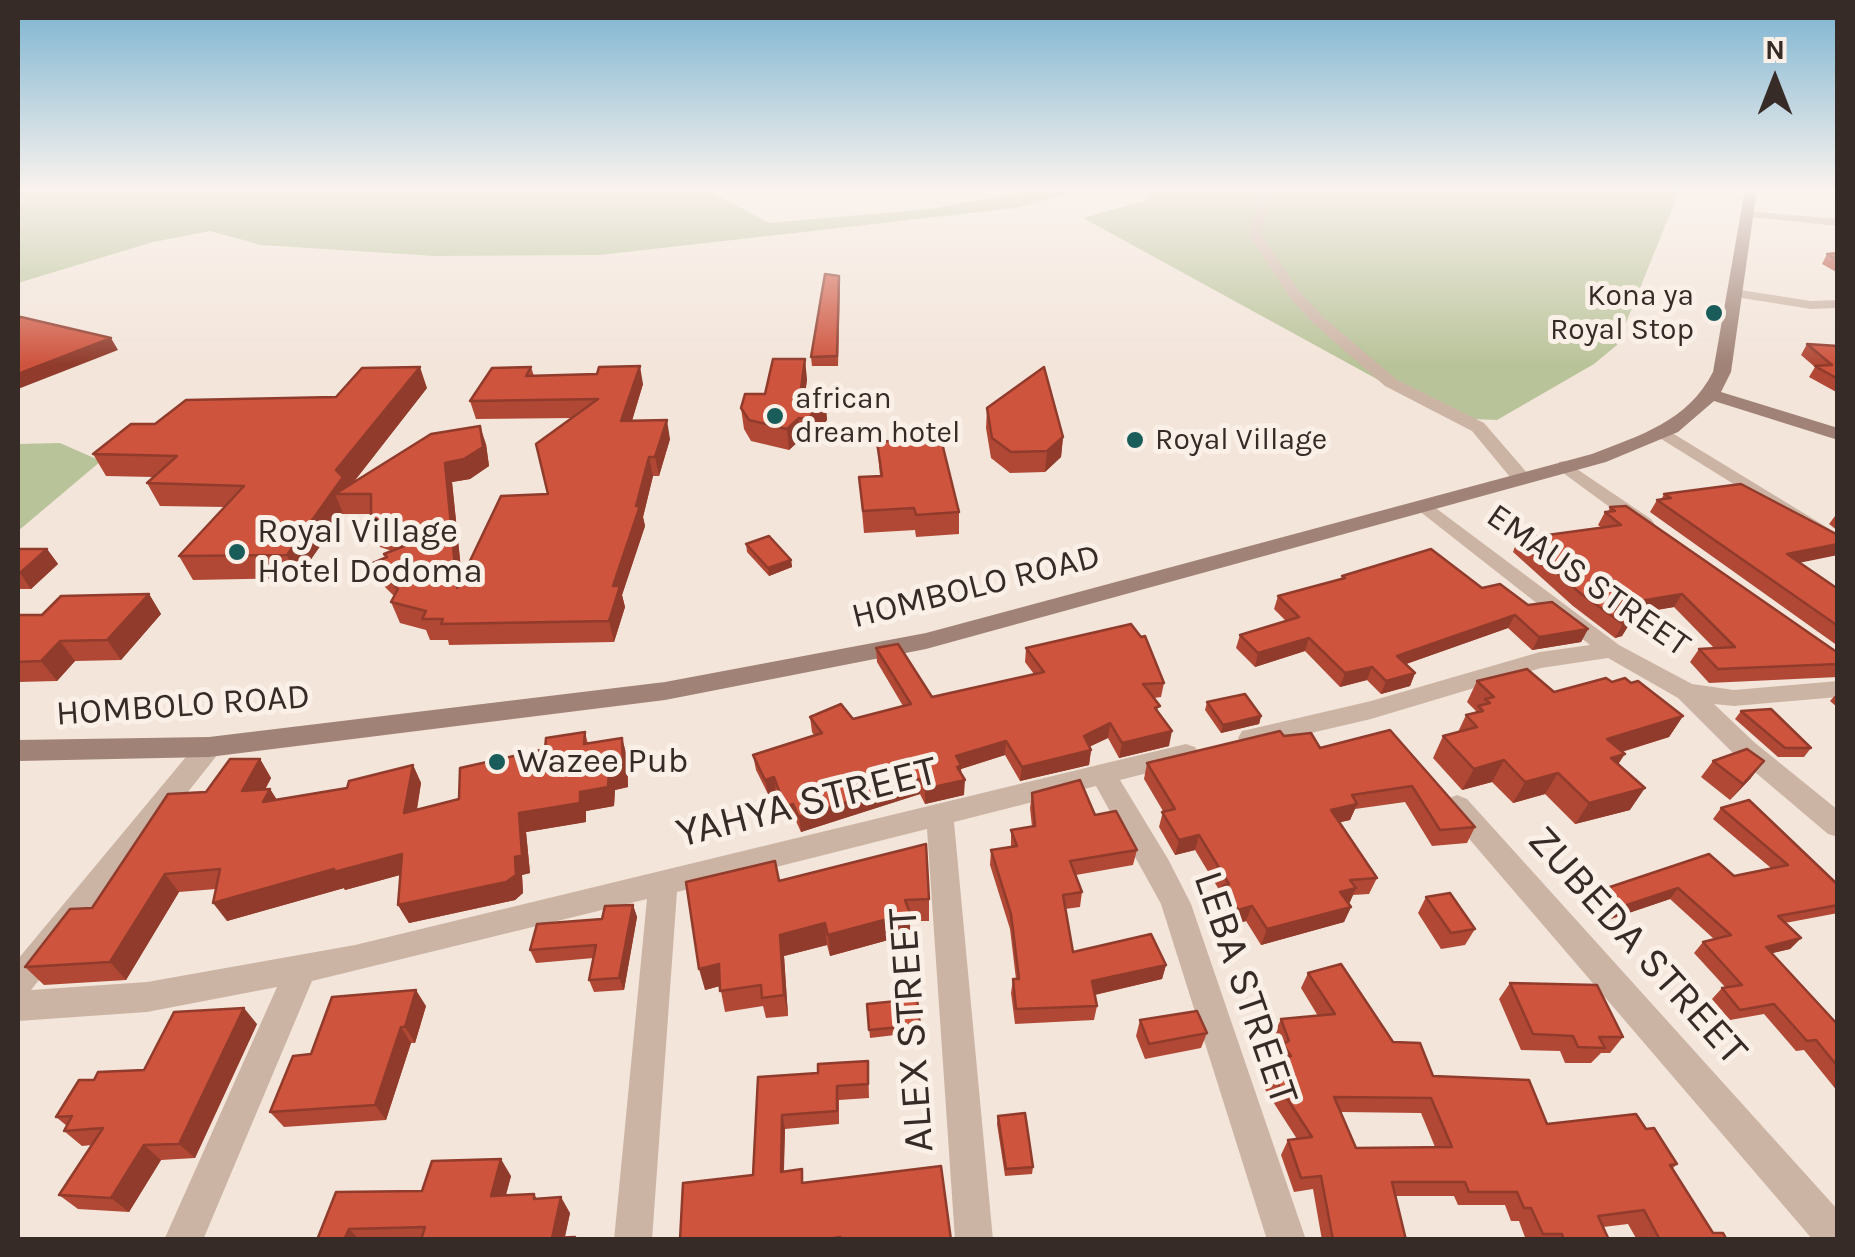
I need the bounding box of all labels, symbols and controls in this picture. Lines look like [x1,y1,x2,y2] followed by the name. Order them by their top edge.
[1725,30,1825,130] north arrow
[1765,33,1785,66] text: N
[1550,278,1694,348] place label: Kona ya Royal Stop
[1703,302,1725,324] marker: Kona ya Royal Stop
[795,381,960,452] place label: african dream hotel
[764,405,786,427] marker: african dream hotel
[1155,422,1327,458] place label: Royal Village
[1124,429,1146,451] marker: Royal Village
[1478,495,1698,667] street label: EMAUS STREET
[257,511,483,593] place label: Royal Village Hotel Dodoma
[847,536,1105,638] street label: HOMBOLO ROAD
[226,541,248,563] marker: Royal Village Hotel Dodoma
[55,676,311,736] street label: HOMBOLO ROAD
[517,741,689,783] place label: Wazee Pub
[671,746,943,860] street label: YAHYA STREET
[486,751,508,773] marker: Wazee Pub
[1517,816,1757,1076] street label: ZUBEDA STREET
[1181,865,1309,1111] street label: LEBA STREET
[878,906,946,1154] street label: ALEX STREET

